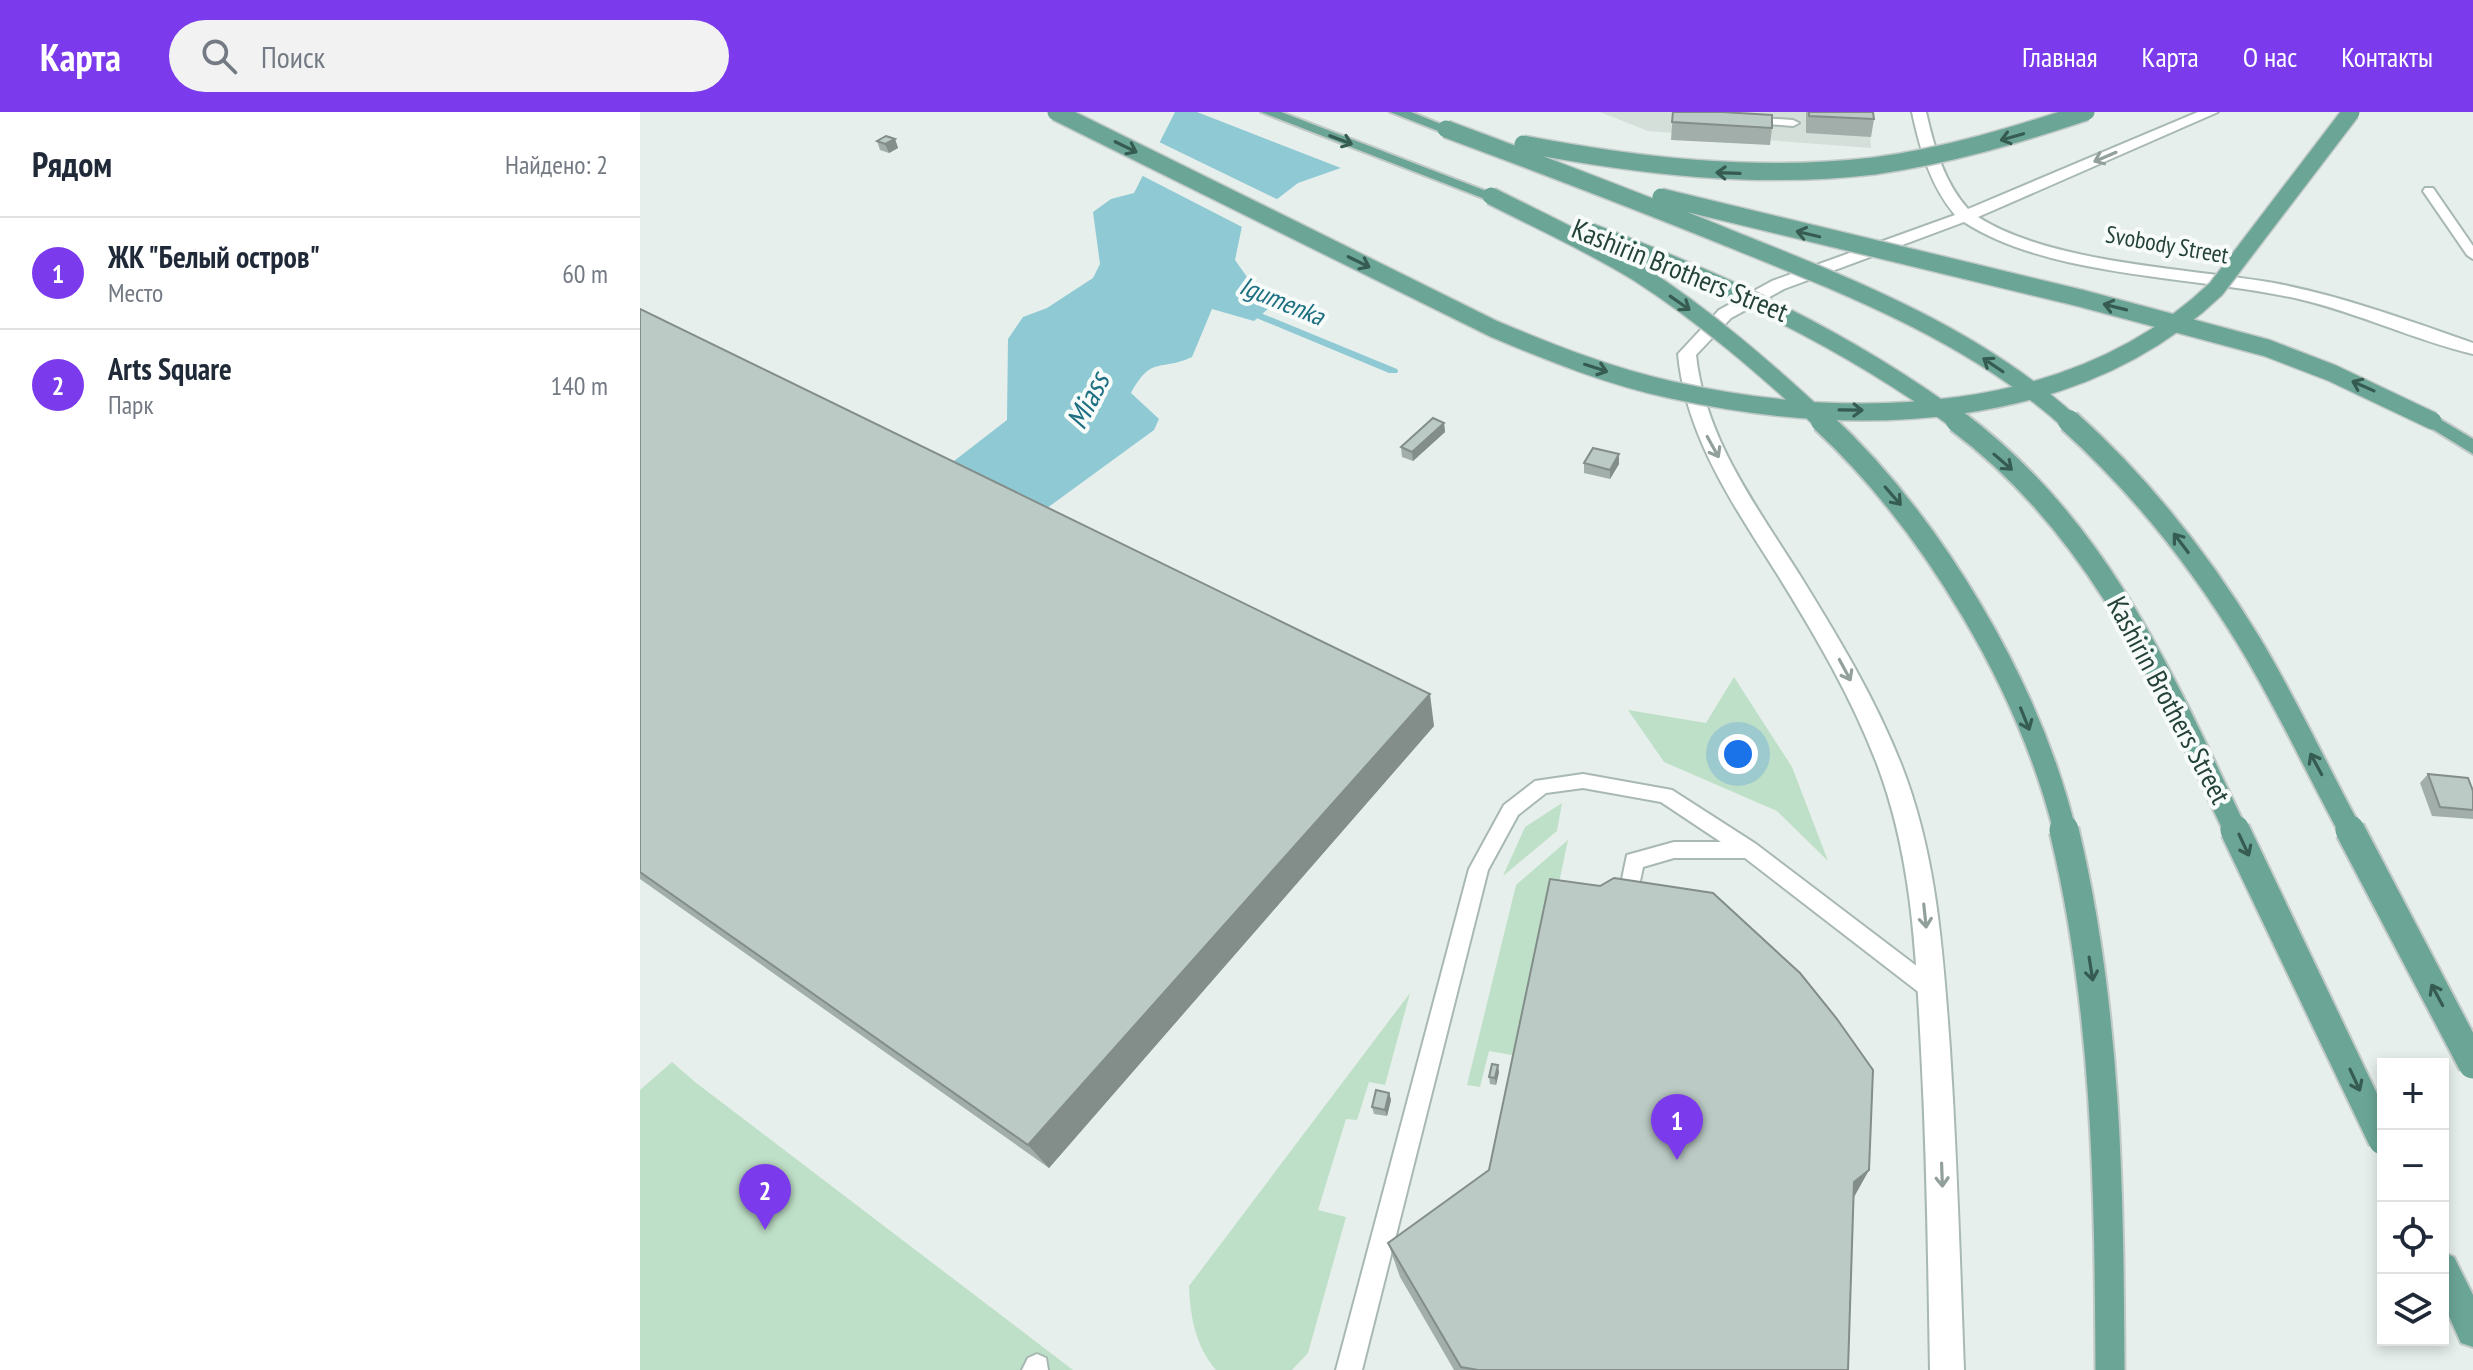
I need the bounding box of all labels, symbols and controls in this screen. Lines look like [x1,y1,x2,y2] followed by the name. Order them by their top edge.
[169,20,729,92] search box
[40,32,121,81] text: Карта
[197,34,241,78] icon: search
[261,37,325,76] text: Поиск
[2022,38,2098,75] text: Главная
[2142,38,2199,75] text: Карта
[2243,38,2297,75] text: О нас
[2341,38,2433,75] text: Контакты
[2000,130,2026,145] one-way arrow
[1328,133,1353,148] one-way arrow
[1113,139,1137,155] one-way arrow
[32,142,112,186] text: Рядом
[505,148,608,181] text: Найдено: 2
[2093,151,2118,166] one-way arrow
[1715,165,1742,180] one-way arrow
[1567,209,1794,330] street label: Kashirin Brothers Street
[2103,218,2231,271] street label: Svobody Street
[1796,226,1821,241] one-way arrow
[108,237,320,276] text: ЖК "Белый остров"
[1346,255,1370,271] one-way arrow
[52,257,64,290] text: 1
[562,257,608,290] text: 60 m
[1235,269,1331,333] water label: Igumenka
[108,276,163,309] text: Место
[1669,294,1690,311] one-way arrow
[2103,299,2129,314] one-way arrow
[108,349,232,388] text: Arts Square
[1983,357,2005,373] one-way arrow
[1583,362,1608,377] one-way arrow
[1056,363,1118,435] water label: Miass
[52,369,64,402] text: 2
[550,369,608,402] text: 140 m
[2351,378,2375,393] one-way arrow
[108,388,153,421] text: Парк
[1837,402,1864,418] one-way arrow
[1706,434,1721,458] one-way arrow
[1992,453,2012,471] one-way arrow
[1884,485,1902,505] one-way arrow
[2173,533,2190,554] one-way arrow
[2099,590,2240,810] street label: Kashirin Brothers Street
[1838,658,1854,682] one-way arrow
[2018,706,2033,730] one-way arrow
[1718,734,1758,774] your location
[2308,753,2324,777] one-way arrow
[2237,832,2252,856] one-way arrow
[1918,902,1933,929] one-way arrow
[2084,956,2099,981] one-way arrow
[2428,983,2444,1007] one-way arrow
[2377,1058,2449,1346] map controls
[2377,1058,2449,1130] button: +
[2348,1068,2363,1092] one-way arrow
[1651,1094,1703,1160] pin: 1
[2377,1130,2449,1202] button: −
[1934,1161,1949,1188] one-way arrow
[739,1164,791,1230] pin: 2
[2377,1202,2449,1274] button: locate
[2377,1274,2449,1346] button: layers

